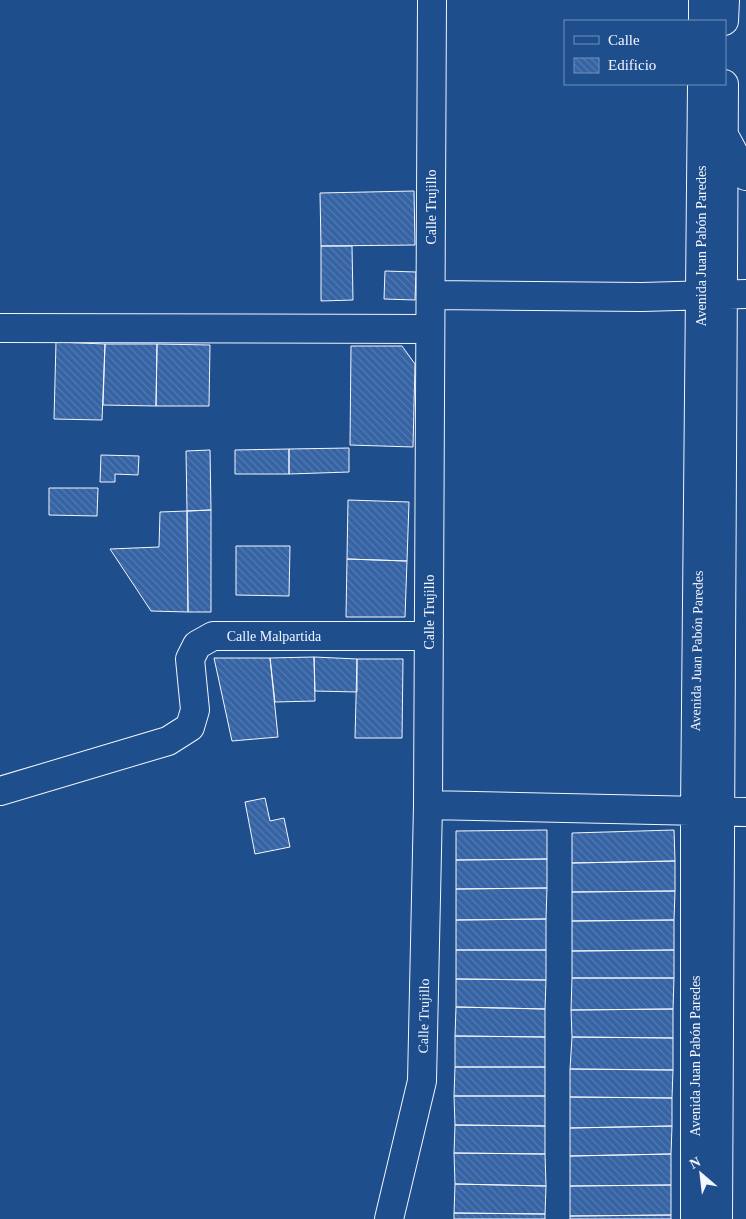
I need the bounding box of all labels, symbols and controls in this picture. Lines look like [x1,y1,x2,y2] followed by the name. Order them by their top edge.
[564,20,726,85] legend
[608,32,640,48] text: Calle
[608,57,656,73] text: Edificio
[694,165,709,327] street label: Avenida Juan Pabón Paredes
[424,169,439,245] street label: Calle Trujillo
[688,570,706,732] street label: Avenida Juan Pabón Paredes
[422,574,437,650] street label: Calle Trujillo
[227,629,322,644] street label: Calle Malpartida
[688,975,703,1137] street label: Avenida Juan Pabón Paredes
[416,978,432,1054] street label: Calle Trujillo
[676,1149,726,1199] north arrow
[687,1154,703,1172] text: N

